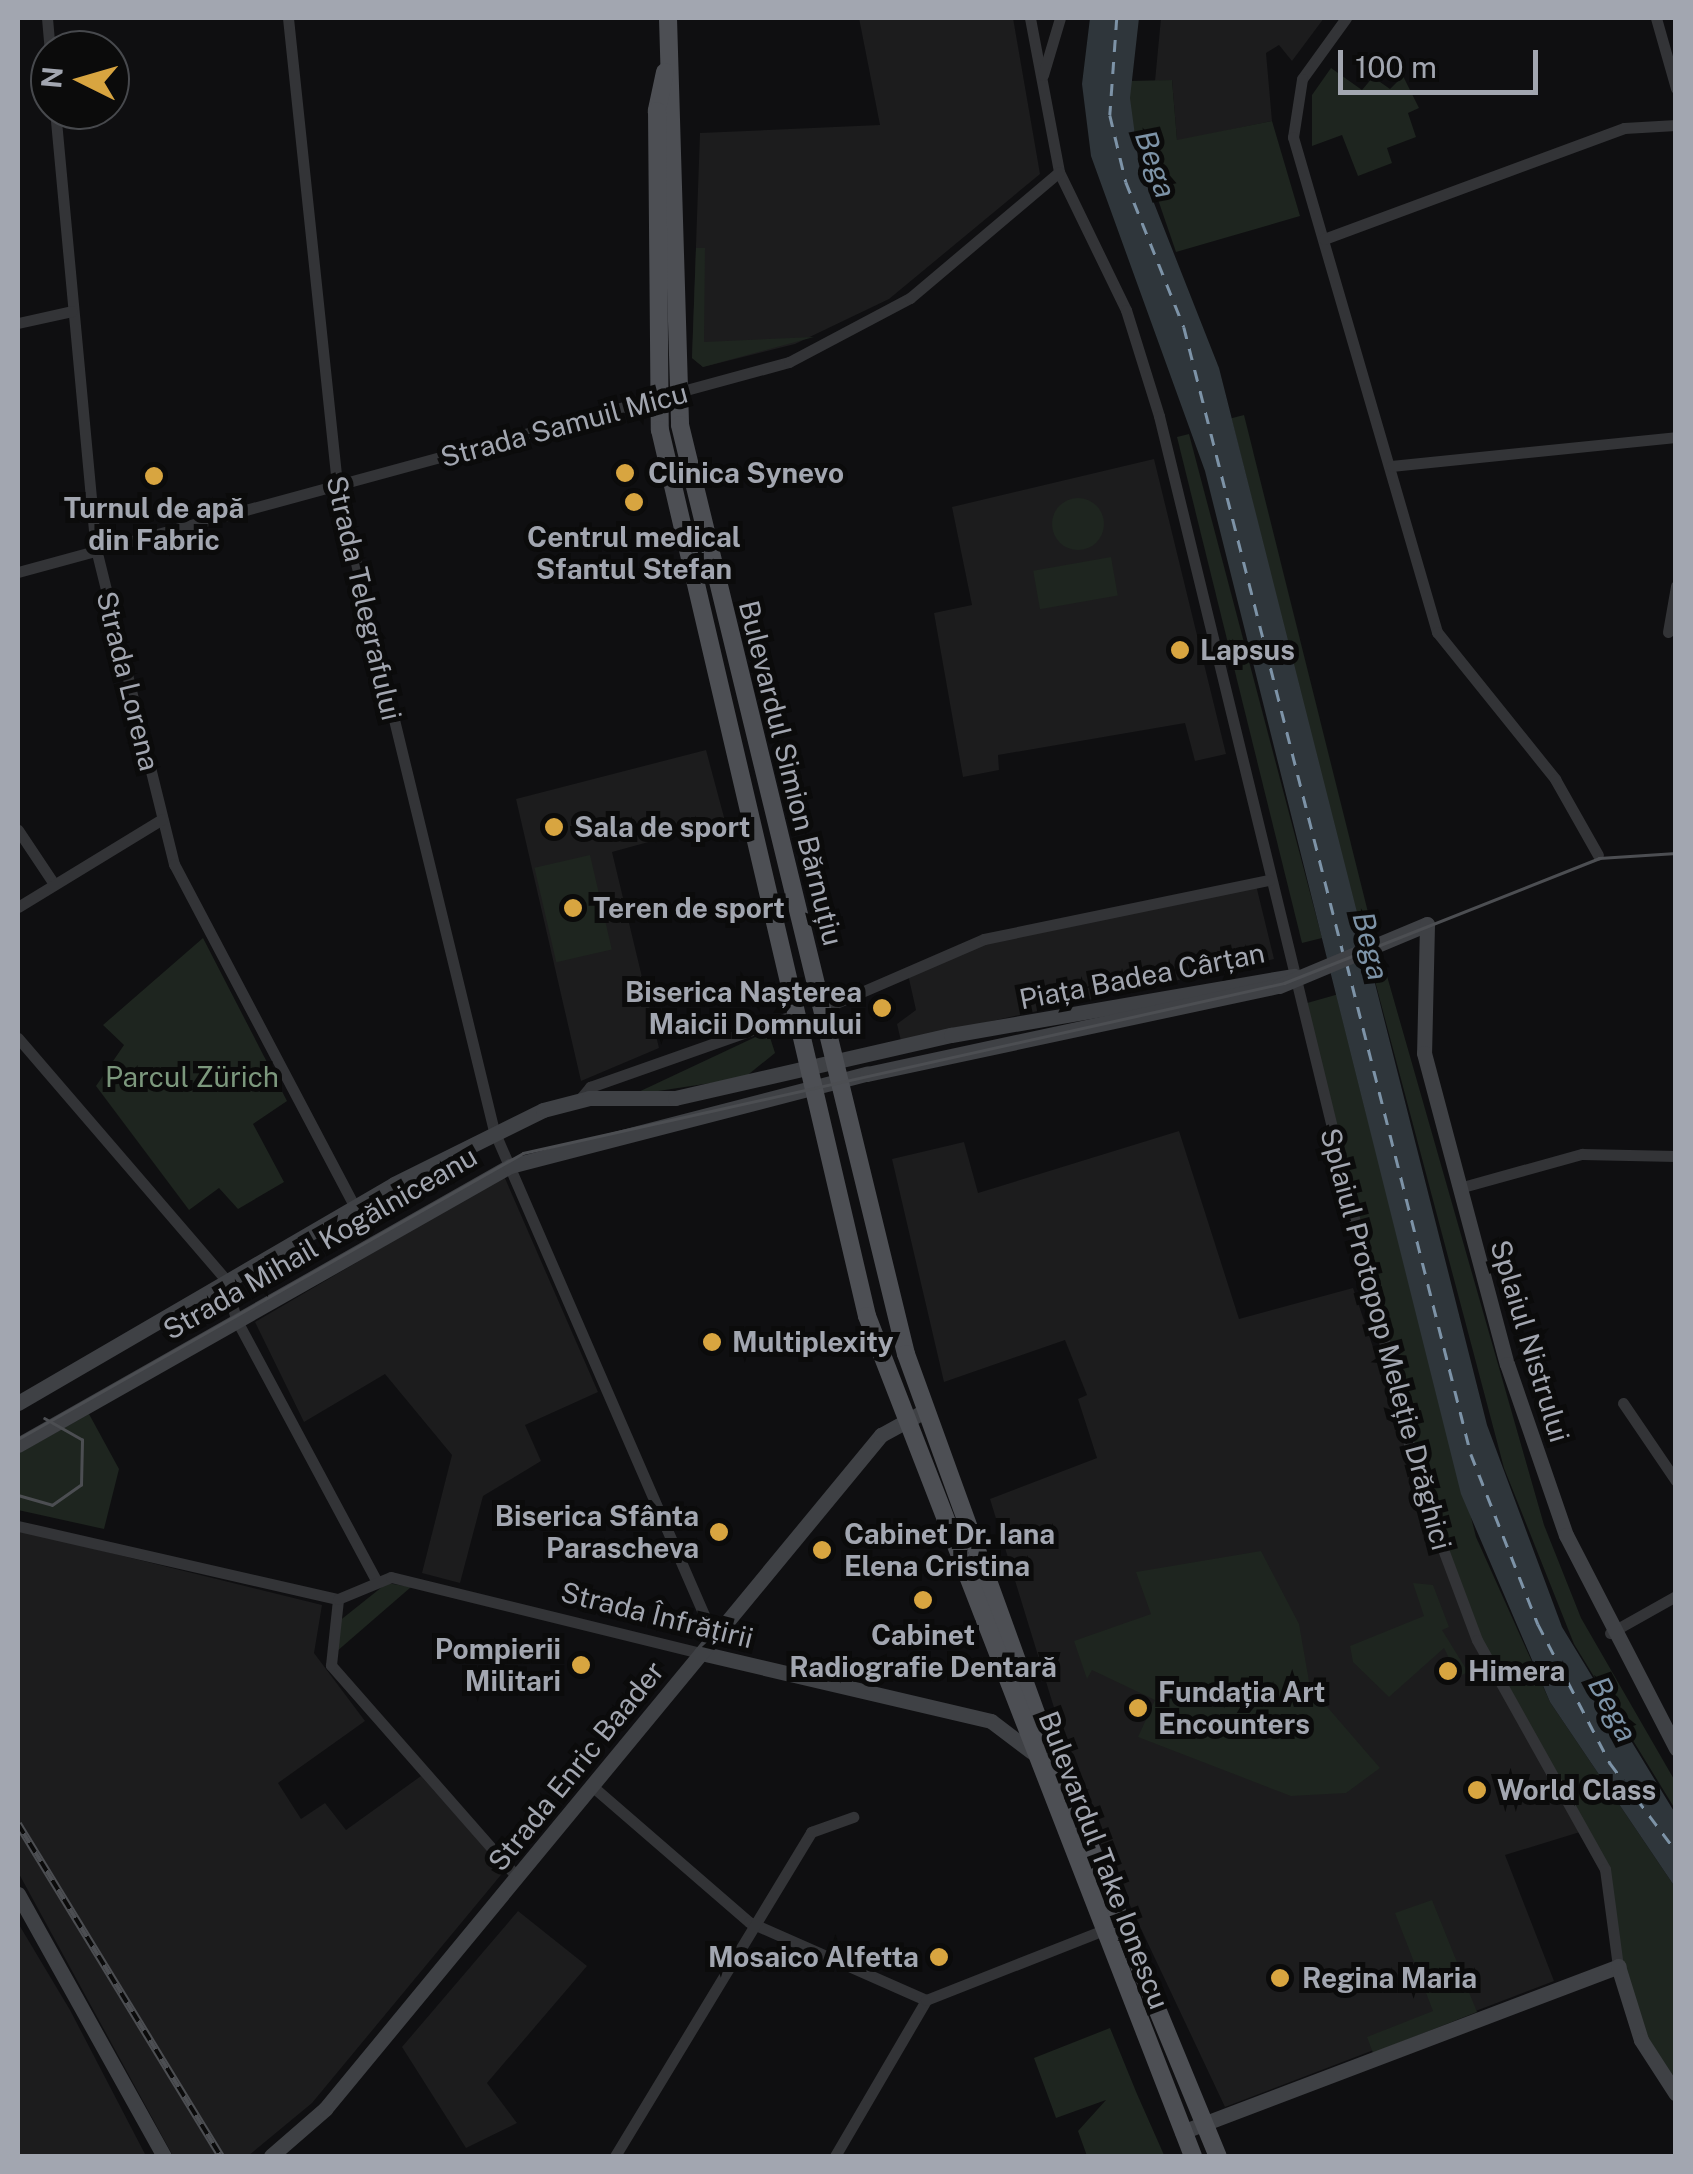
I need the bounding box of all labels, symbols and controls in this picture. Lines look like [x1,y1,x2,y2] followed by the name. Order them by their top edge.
[30,30,130,130] north arrow
[1343,30,1543,92] scale bar
[1355,49,1437,85] text: 100 m
[34,65,69,90] text: N
[1128,126,1184,202] water label: Bega
[437,376,691,474] street label: Strada Samuil Micu
[648,456,844,490] place label: Clinica Synevo
[612,460,638,486] marker: Clinica Synevo
[143,465,165,487] marker: Turnul de apă din Fabric
[320,472,408,724] street label: Strada Telegrafului
[621,489,647,515] marker: Centrul medical Sfantul Stefan
[64,491,244,557] place label: Turnul de apă din Fabric
[527,520,741,586] place label: Centrul medical Sfantul Stefan
[89,588,167,774] street label: Strada Lorena
[732,597,850,949] street label: Bulevardul Simion Bărnuțiu
[1200,633,1295,667] place label: Lapsus
[1169,639,1191,661] marker: Lapsus
[574,810,751,844] place label: Sala de sport
[543,816,565,838] marker: Sala de sport
[593,891,785,925] place label: Teren de sport
[562,897,584,919] marker: Teren de sport
[1345,908,1397,984] water label: Bega
[1016,936,1268,1016] street label: Piața Badea Cârțan
[625,975,862,1041] place label: Biserica Nașterea Maicii Domnului
[871,997,893,1019] marker: Biserica Nașterea Maicii Domnului
[105,1060,279,1094] park label: Parcul Zürich
[1313,1124,1459,1554] street label: Splaiul Protopop Meleție Drăghici
[157,1139,483,1347] street label: Strada Mihail Kogălniceanu
[1483,1236,1577,1446] street label: Splaiul Nistrului
[732,1325,894,1359] place label: Multiplexity
[701,1331,723,1353] marker: Multiplexity
[495,1499,699,1565] place label: Biserica Sfânta Parascheva
[844,1517,1055,1583] place label: Cabinet Dr. Iana Elena Cristina
[708,1521,730,1543] marker: Biserica Sfânta Parascheva
[809,1537,835,1563] marker: Cabinet Dr. Iana Elena Cristina
[557,1575,757,1655] street label: Strada Înfrățirii
[910,1587,936,1613] marker: Cabinet Radiografie Dentară
[789,1618,1057,1684] place label: Cabinet Radiografie Dentară
[435,1632,561,1698] place label: Pompierii Militari
[481,1654,671,1878] street label: Strada Enric Baader
[570,1654,592,1676] marker: Pompierii Militari
[1468,1654,1565,1688] place label: Himera
[1437,1660,1459,1682] marker: Himera
[1581,1670,1645,1748] water label: Bega
[1158,1675,1325,1741] place label: Fundația Art Encounters
[1127,1697,1149,1719] marker: Fundația Art Encounters
[1032,1706,1176,2014] street label: Bulevardul Take Ionescu
[1497,1773,1656,1807] place label: World Class
[1466,1779,1488,1801] marker: World Class
[708,1940,919,1974] place label: Mosaico Alfetta
[928,1946,950,1968] marker: Mosaico Alfetta
[1302,1961,1477,1995] place label: Regina Maria
[1267,1965,1293,1991] marker: Regina Maria

